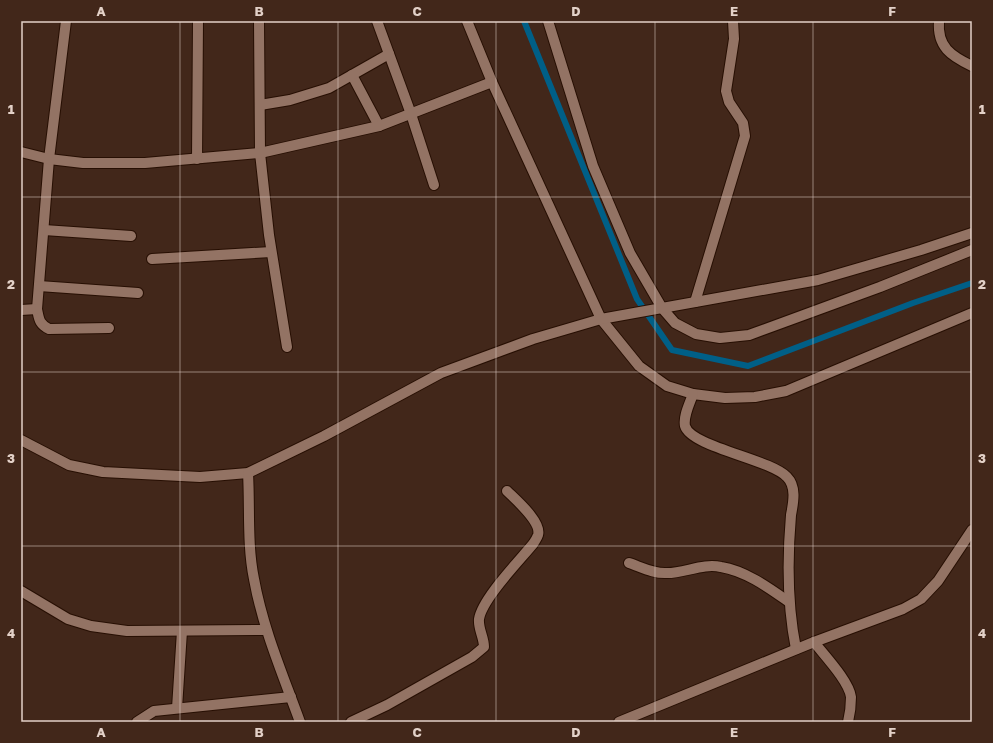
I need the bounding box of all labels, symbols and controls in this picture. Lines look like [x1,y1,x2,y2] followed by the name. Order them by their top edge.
[96,3,106,19] text: A
[254,3,264,19] text: B
[412,3,422,19] text: C
[571,3,581,19] text: D
[730,3,738,19] text: E
[888,3,896,19] text: F
[8,101,15,117] text: 1
[979,101,986,117] text: 1
[7,276,15,292] text: 2
[978,276,986,292] text: 2
[7,450,15,466] text: 3
[978,450,986,466] text: 3
[7,625,15,641] text: 4
[978,625,986,641] text: 4
[96,724,106,740] text: A
[254,724,264,740] text: B
[412,724,422,740] text: C
[571,724,581,740] text: D
[730,724,738,740] text: E
[888,724,896,740] text: F

